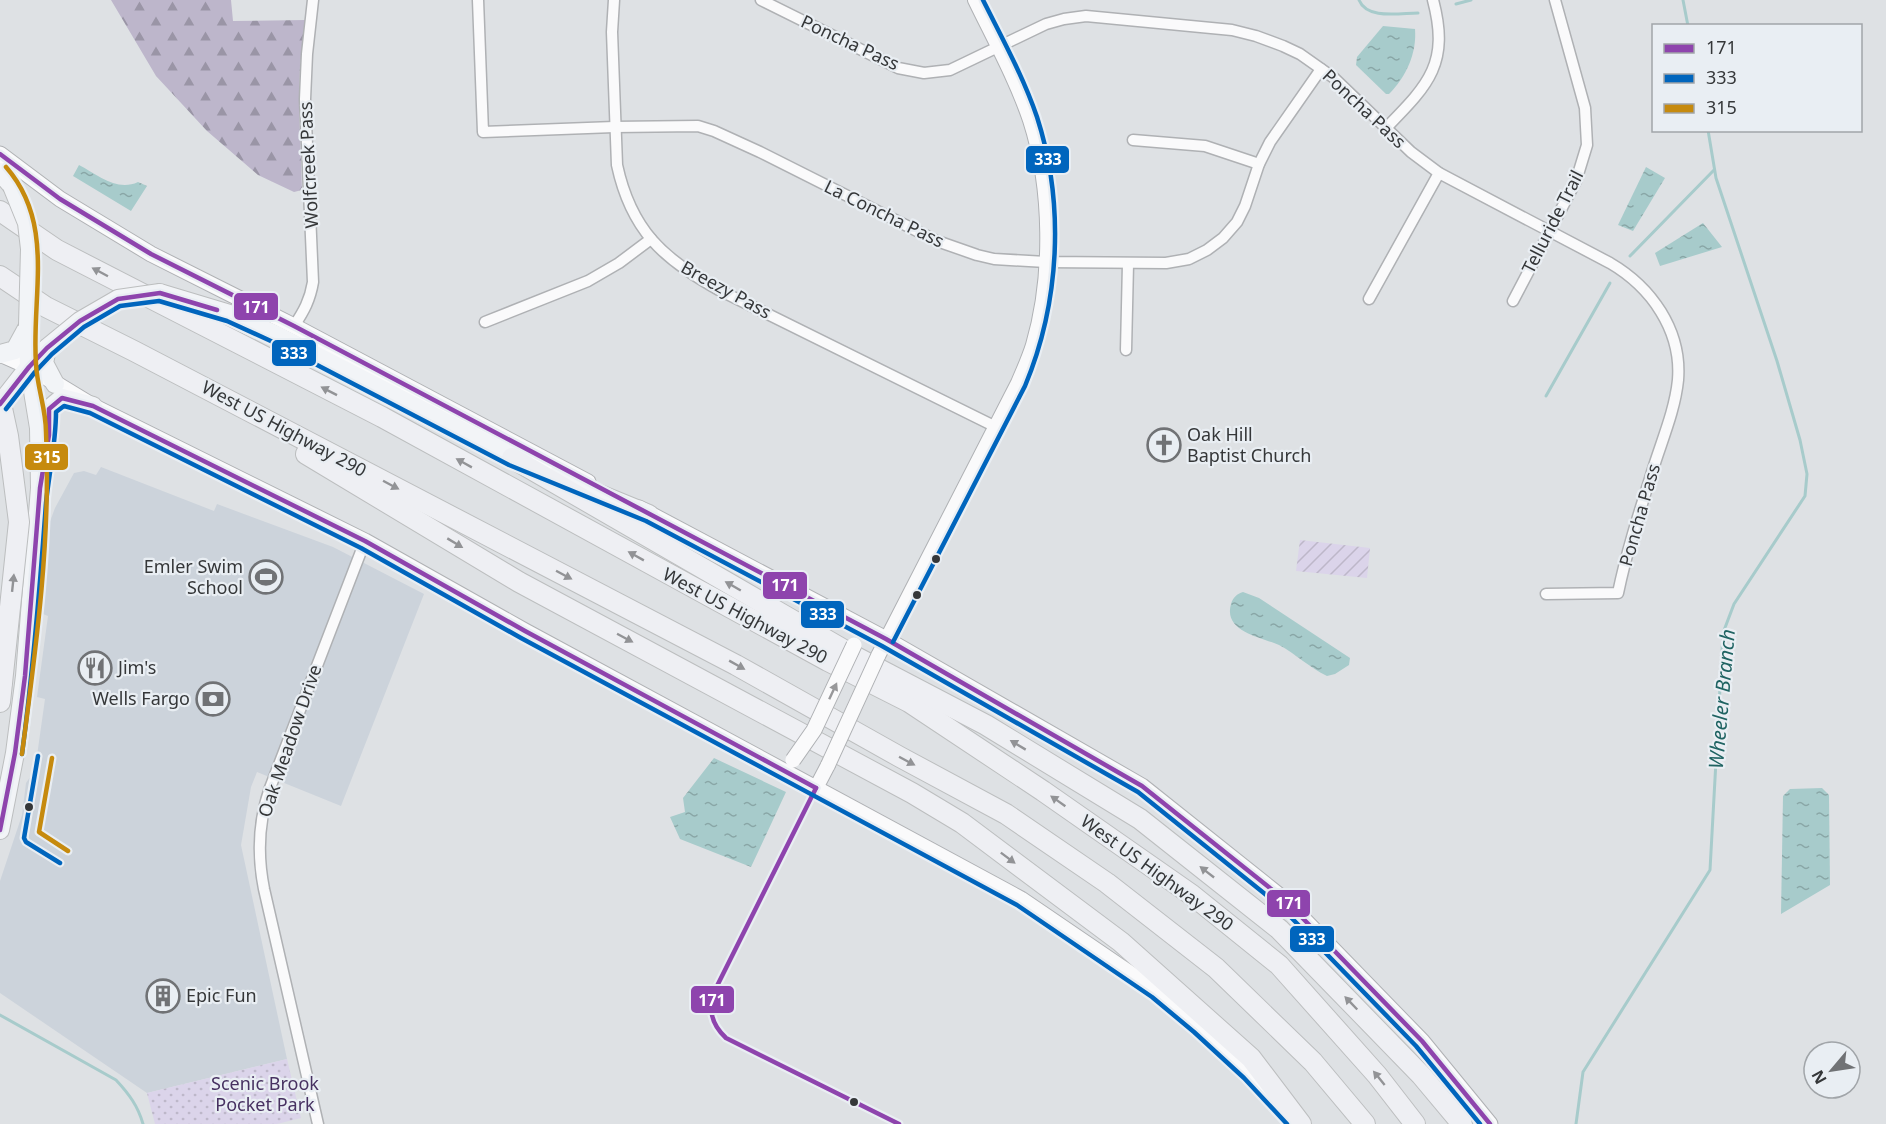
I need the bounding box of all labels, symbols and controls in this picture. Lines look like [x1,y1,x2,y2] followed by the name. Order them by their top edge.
[797,9,903,75] street label: Poncha Pass
[1652,24,1862,132] legend
[1706,35,1737,59] text: 171
[1318,63,1412,153] street label: Poncha Pass
[1706,65,1737,89] text: 333
[1706,95,1737,119] text: 315
[293,101,323,229] street label: Wolfcreek Pass
[1025,145,1070,174] line badge: 333
[1034,148,1062,170] text: 333
[1516,166,1588,277] street label: Telluride Trail
[821,174,948,252] street label: La Concha Pass
[677,255,776,324] street label: Breezy Pass
[92,267,109,277] one-way arrow
[233,292,279,321] line badge: 171
[242,296,270,318] text: 171
[271,339,317,367] line badge: 333
[280,342,308,364] text: 333
[198,375,371,482] street label: West US Highway 290
[321,386,338,395] one-way arrow
[1187,422,1311,467] place label: Oak Hill Baptist Church
[1146,427,1182,463] church icon: Oak Hill Baptist Church
[24,443,69,471] line badge: 315
[33,446,61,468] text: 315
[456,458,473,468] one-way arrow
[1613,461,1665,569] street label: Poncha Pass
[382,479,400,489] one-way arrow
[447,538,464,548] one-way arrow
[627,551,644,561] one-way arrow
[930,553,942,565] unlabelled marker
[144,554,243,599] place label: Emler Swim School
[248,559,284,595] sports icon: Emler Swim School
[659,562,832,669] street label: West US Highway 290
[556,570,573,580] one-way arrow
[762,571,808,600] line badge: 171
[8,573,18,592] one-way arrow
[771,574,799,596] text: 171
[724,581,741,591] one-way arrow
[911,589,923,601] unlabelled marker
[800,600,845,629] line badge: 333
[809,603,837,625] text: 333
[1702,628,1741,770] water label: Wheeler Branch
[616,633,633,643] one-way arrow
[77,650,113,686] restaurant icon: Jim's
[116,655,156,679] place label: Jim's
[728,660,745,670] one-way arrow
[252,661,326,820] street label: Oak Meadow Drive
[195,681,231,717] bank icon: Wells Fargo
[829,683,838,700] one-way arrow
[92,686,190,710] place label: Wells Fargo
[1010,739,1026,750] one-way arrow
[898,756,915,766] one-way arrow
[1050,796,1066,807] one-way arrow
[23,801,35,813] unlabelled marker
[1076,809,1239,936] street label: West US Highway 290
[1000,852,1016,864] one-way arrow
[1199,866,1215,879] one-way arrow
[1266,889,1311,918] line badge: 171
[1275,892,1303,914] text: 171
[1289,925,1335,953] line badge: 333
[1298,928,1326,950] text: 333
[145,978,181,1014] building icon: Epic Fun
[186,983,257,1007] place label: Epic Fun
[690,985,735,1014] line badge: 171
[698,989,726,1011] text: 171
[1344,996,1358,1011] one-way arrow
[1802,1040,1862,1100] north arrow
[1806,1066,1832,1088] text: N
[1373,1070,1386,1086] one-way arrow
[211,1071,319,1116] park label: Scenic Brook Pocket Park
[848,1096,860,1108] unlabelled marker

